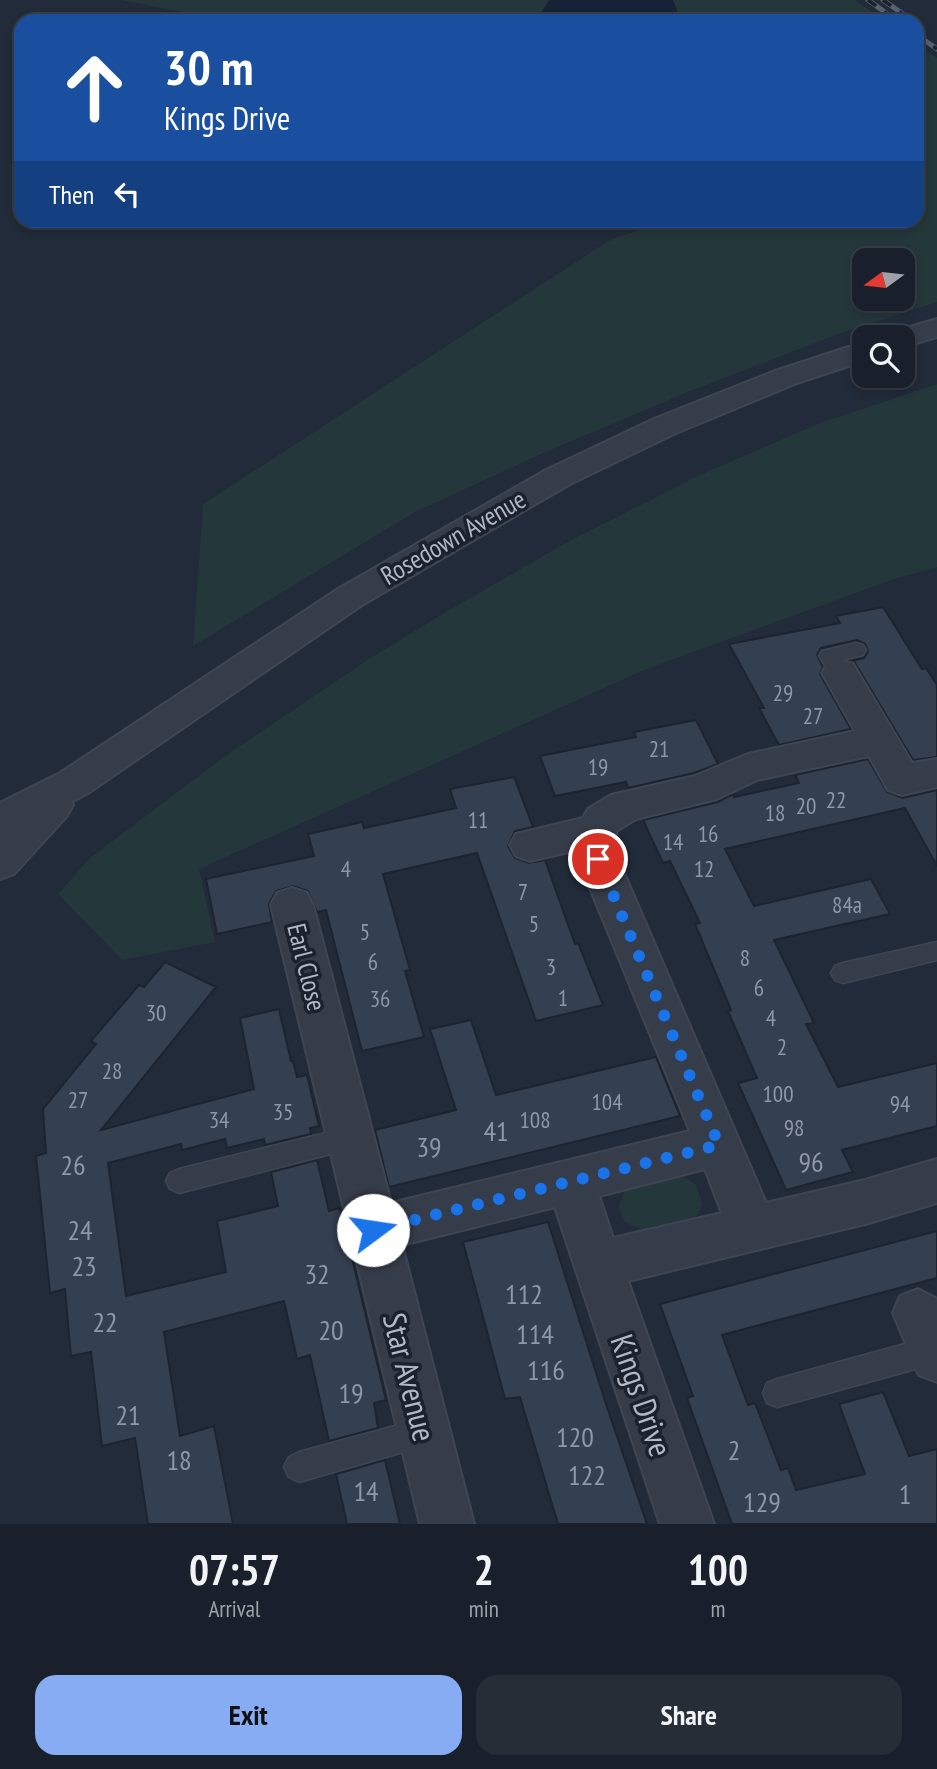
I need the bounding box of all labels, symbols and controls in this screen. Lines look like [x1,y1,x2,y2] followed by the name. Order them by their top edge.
[164,35,253,99] text: 30 m
[49,42,140,133] icon: ahead
[164,97,290,139] text: Kings Drive
[108,175,146,213] icon: left
[49,178,94,211] text: Then
[852,248,915,312] north arrow
[852,248,915,388] map controls
[852,325,915,388] button: search
[375,482,531,592] street label: Rosedown Avenue
[773,678,793,707] house number: 29
[803,701,823,730] house number: 27
[649,734,669,763] house number: 21
[588,752,608,781] house number: 19
[826,785,846,814] house number: 22
[796,791,816,820] house number: 20
[765,798,785,827] house number: 18
[468,805,488,834] house number: 11
[698,819,718,848] house number: 16
[663,827,683,856] house number: 14
[568,829,628,889] pin
[579,840,617,878] icon: arrive
[341,854,351,883] house number: 4
[694,854,714,883] house number: 12
[518,877,528,906] house number: 7
[832,890,862,919] house number: 84a
[529,909,539,938] house number: 5
[360,917,370,946] house number: 5
[280,920,334,1014] street label: Earl Close
[740,943,750,972] house number: 8
[368,947,378,976] house number: 6
[546,952,556,981] house number: 3
[754,973,764,1002] house number: 6
[558,983,568,1012] house number: 1
[370,984,390,1013] house number: 36
[146,998,166,1027] house number: 30
[766,1003,776,1032] house number: 4
[777,1032,787,1061] house number: 2
[102,1056,122,1085] house number: 28
[762,1079,794,1108] house number: 100
[68,1085,88,1114] house number: 27
[591,1087,623,1116] house number: 104
[890,1089,910,1118] house number: 94
[273,1097,293,1126] house number: 35
[209,1105,229,1134] house number: 34
[519,1105,551,1134] house number: 108
[483,1112,509,1149] house number: 41
[784,1113,804,1142] house number: 98
[416,1128,442,1165] house number: 39
[798,1143,824,1180] house number: 96
[60,1146,86,1183] house number: 26
[336,1193,410,1267] position arrow
[67,1211,93,1248] house number: 24
[71,1247,97,1284] house number: 23
[304,1255,330,1292] house number: 32
[505,1275,543,1312] house number: 112
[92,1303,118,1340] house number: 22
[374,1308,446,1446] street label: Star Avenue
[318,1311,344,1348] house number: 20
[516,1315,554,1352] house number: 114
[602,1328,682,1462] street label: Kings Drive
[527,1351,565,1388] house number: 116
[338,1374,364,1411] house number: 19
[115,1396,141,1433] house number: 21
[556,1418,594,1455] house number: 120
[728,1431,740,1468] house number: 2
[166,1441,192,1478] house number: 18
[568,1456,606,1493] house number: 122
[353,1472,379,1509] house number: 14
[899,1475,911,1512] house number: 1
[743,1483,781,1520] house number: 129
[189,1542,280,1597] text: 07:57
[474,1542,494,1597] text: 2
[688,1542,748,1597] text: 100
[208,1594,260,1623] text: Arrival
[469,1594,499,1623] text: min
[710,1594,725,1623] text: m
[35,1675,462,1755] button: Exit
[476,1675,902,1755] button: Share

